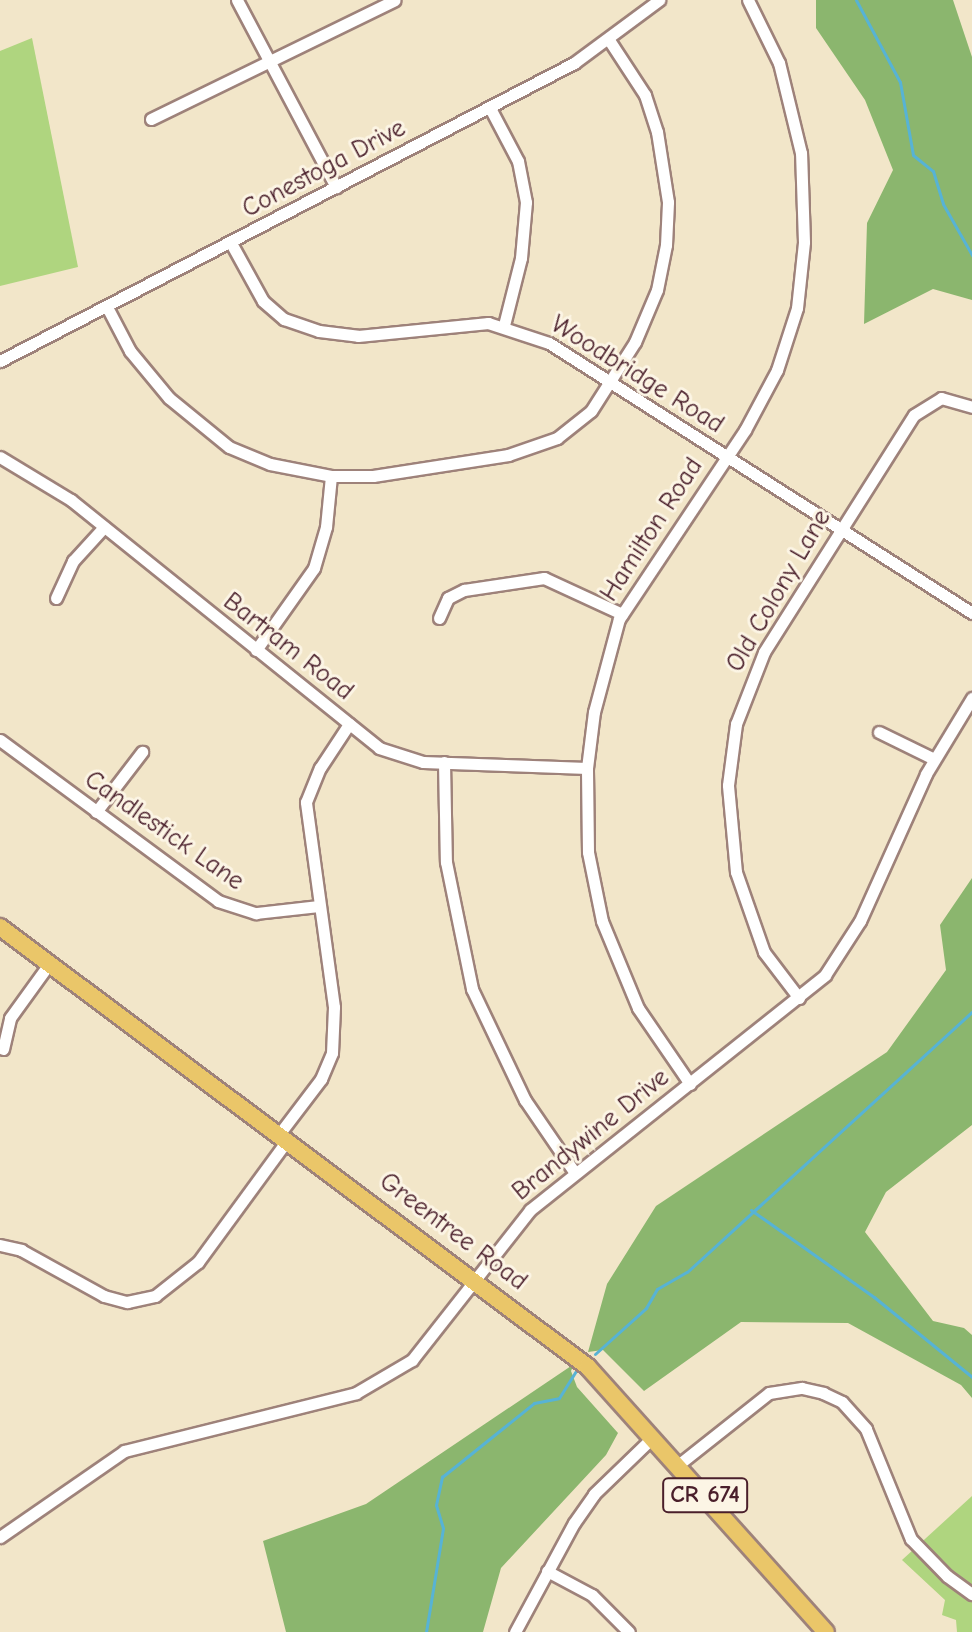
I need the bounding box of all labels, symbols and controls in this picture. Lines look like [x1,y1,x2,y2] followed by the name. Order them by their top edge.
[237,113,411,225] street label: Conestoga Drive
[545,309,729,441] street label: Woodbridge Road
[594,452,710,608] street label: Hamilton Road
[720,504,838,678] street label: Old Colony Lane
[217,586,359,708] street label: Bartram Road
[78,764,250,898] street label: Candlestick Lane
[506,1062,676,1208] street label: Brandywine Drive
[373,1166,533,1298] street label: Greentree Road
[661,1475,749,1515] road number: CR 674

